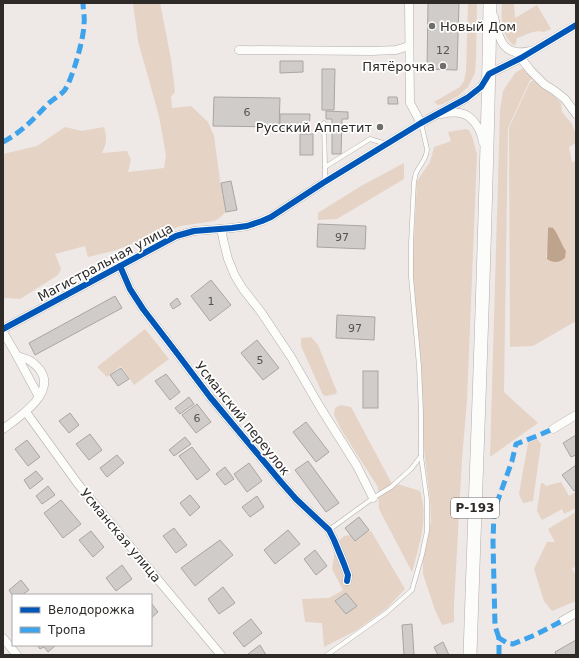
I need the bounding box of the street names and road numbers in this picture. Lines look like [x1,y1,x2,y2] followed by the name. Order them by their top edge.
[35,220,175,305] street label: Магистральная улица
[192,358,293,478] street label: Усманский переулок
[77,485,164,585] street label: Усманская улица
[451,498,499,518] road number: Р-193

